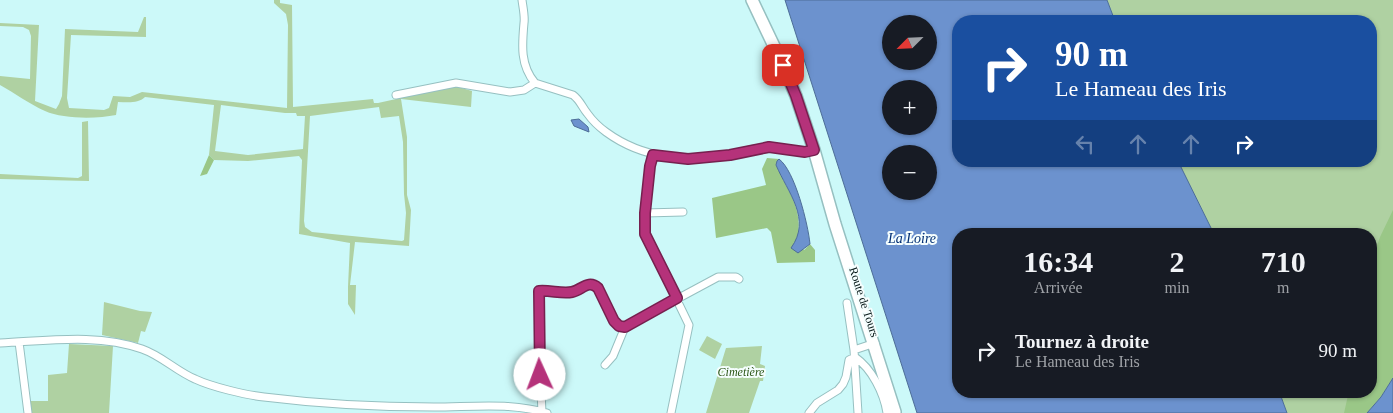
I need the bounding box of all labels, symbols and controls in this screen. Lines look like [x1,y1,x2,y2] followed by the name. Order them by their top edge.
[882,15,938,70] north arrow
[882,15,937,200] map controls
[972,35,1037,100] icon: right
[1055,35,1128,74] text: 90 m
[762,44,804,86] pin
[769,51,797,79] icon: arrive
[1055,76,1227,101] text: Le Hameau des Iris
[882,80,937,135] button: +
[1071,130,1099,158] icon: left
[1124,130,1152,158] icon: ahead
[1177,130,1205,158] icon: ahead
[1230,130,1258,158] icon: right
[882,145,937,200] button: −
[887,231,936,246] water label: La Loire
[1023,245,1093,278] text: 16:34
[1169,245,1184,278] text: 2
[1261,245,1306,278] text: 710
[846,265,882,339] street label: Route de Tours
[1034,279,1083,296] text: Arrivée
[1165,279,1189,296] text: min
[1277,279,1289,296] text: m
[1015,331,1149,352] text: Tournez à droite
[972,337,1000,365] icon: right
[1318,340,1357,361] text: 90 m
[513,348,565,400] position arrow
[1015,353,1140,370] text: Le Hameau des Iris
[718,365,765,379] park label: Cimetière

